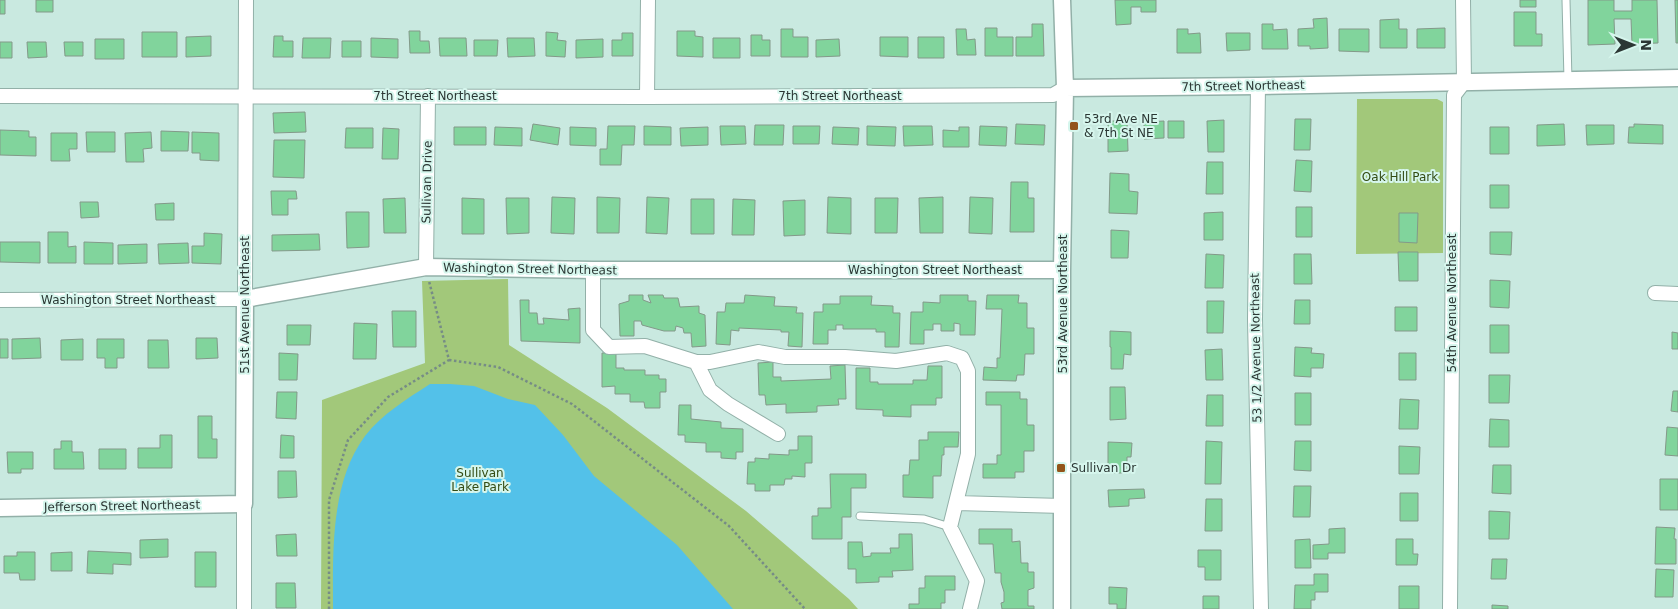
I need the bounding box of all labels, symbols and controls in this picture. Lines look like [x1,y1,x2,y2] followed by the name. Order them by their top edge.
[1608,20,1658,70] north arrow
[1638,39,1654,51] text: N
[1181,78,1305,94] street label: 7th Street Northeast
[373,89,497,103] street label: 7th Street Northeast
[778,89,902,103] street label: 7th Street Northeast
[1084,112,1158,140] place label: 53rd Ave NE & 7th St NE
[1068,120,1080,132] marker: 53rd Ave NE & 7th St NE
[419,140,435,224] street label: Sullivan Drive
[1362,170,1438,184] park label: Oak Hill Park
[1445,233,1459,373] street label: 54th Avenue Northeast
[1056,234,1070,374] street label: 53rd Avenue Northeast
[238,236,252,374] street label: 51st Avenue Northeast
[443,260,617,278] street label: Washington Street Northeast
[848,263,1022,277] street label: Washington Street Northeast
[1248,273,1264,423] street label: 53 1/2 Avenue Northeast
[41,293,215,307] street label: Washington Street Northeast
[1071,461,1136,475] place label: Sullivan Dr
[1055,462,1067,474] marker: Sullivan Dr
[451,466,509,494] park label: Sullivan Lake Park
[43,498,200,514] street label: Jefferson Street Northeast

